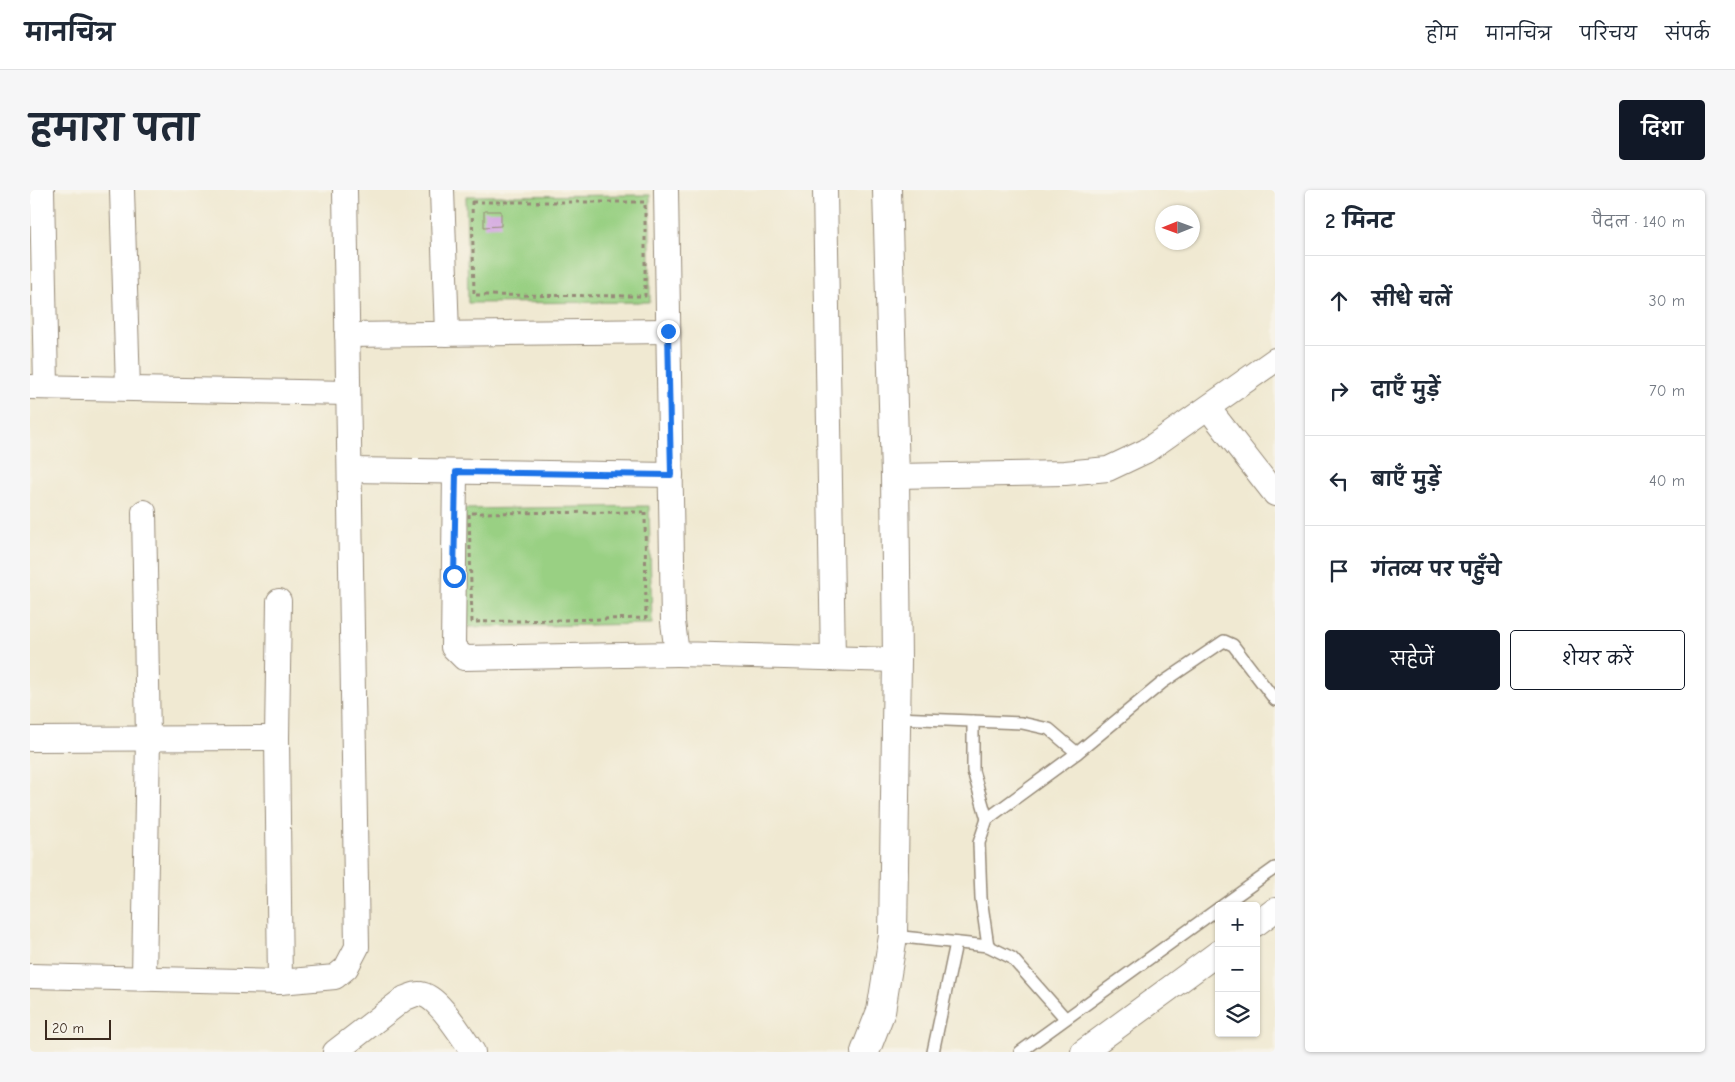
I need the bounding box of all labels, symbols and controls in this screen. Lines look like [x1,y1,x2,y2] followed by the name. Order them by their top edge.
[25,19,114,47] text: मानचित्र
[1426,24,1458,45] text: होम
[1486,24,1552,45] text: मानचित्र
[1580,24,1637,45] text: परिचय
[1665,24,1710,45] text: संपर्क
[1619,100,1705,160] button: दिशा
[30,108,198,149] text: हमारा पता
[1155,205,1200,250] north arrow
[1325,209,1394,233] text: 2 मिनट
[1592,213,1685,231] text: पैदल · 140 m
[1325,287,1353,315] icon: ahead
[1372,289,1452,311] text: सीधे चलें
[1649,292,1685,310] text: 30 m
[657,320,680,343] route end
[1325,377,1353,405] icon: right
[1372,379,1440,401] text: दाएँ मुड़ें
[1649,382,1685,400] text: 70 m
[1325,467,1353,495] icon: left
[1372,469,1441,491] text: बाएँ मुड़ें
[1649,472,1685,490] text: 40 m
[1325,557,1353,585] icon: arrive
[1372,559,1501,581] text: गंतव्य पर पहुँचे
[443,565,466,588] route start
[1325,630,1500,690] button: सहेजें
[1510,630,1685,690] button: शेयर करें
[1215,902,1260,1037] map controls
[1215,902,1260,947] button: +
[1215,947,1260,992] button: −
[1215,992,1260,1037] button: layers
[45,1017,111,1040] scale bar
[52,1020,84,1037] text: 20 m

